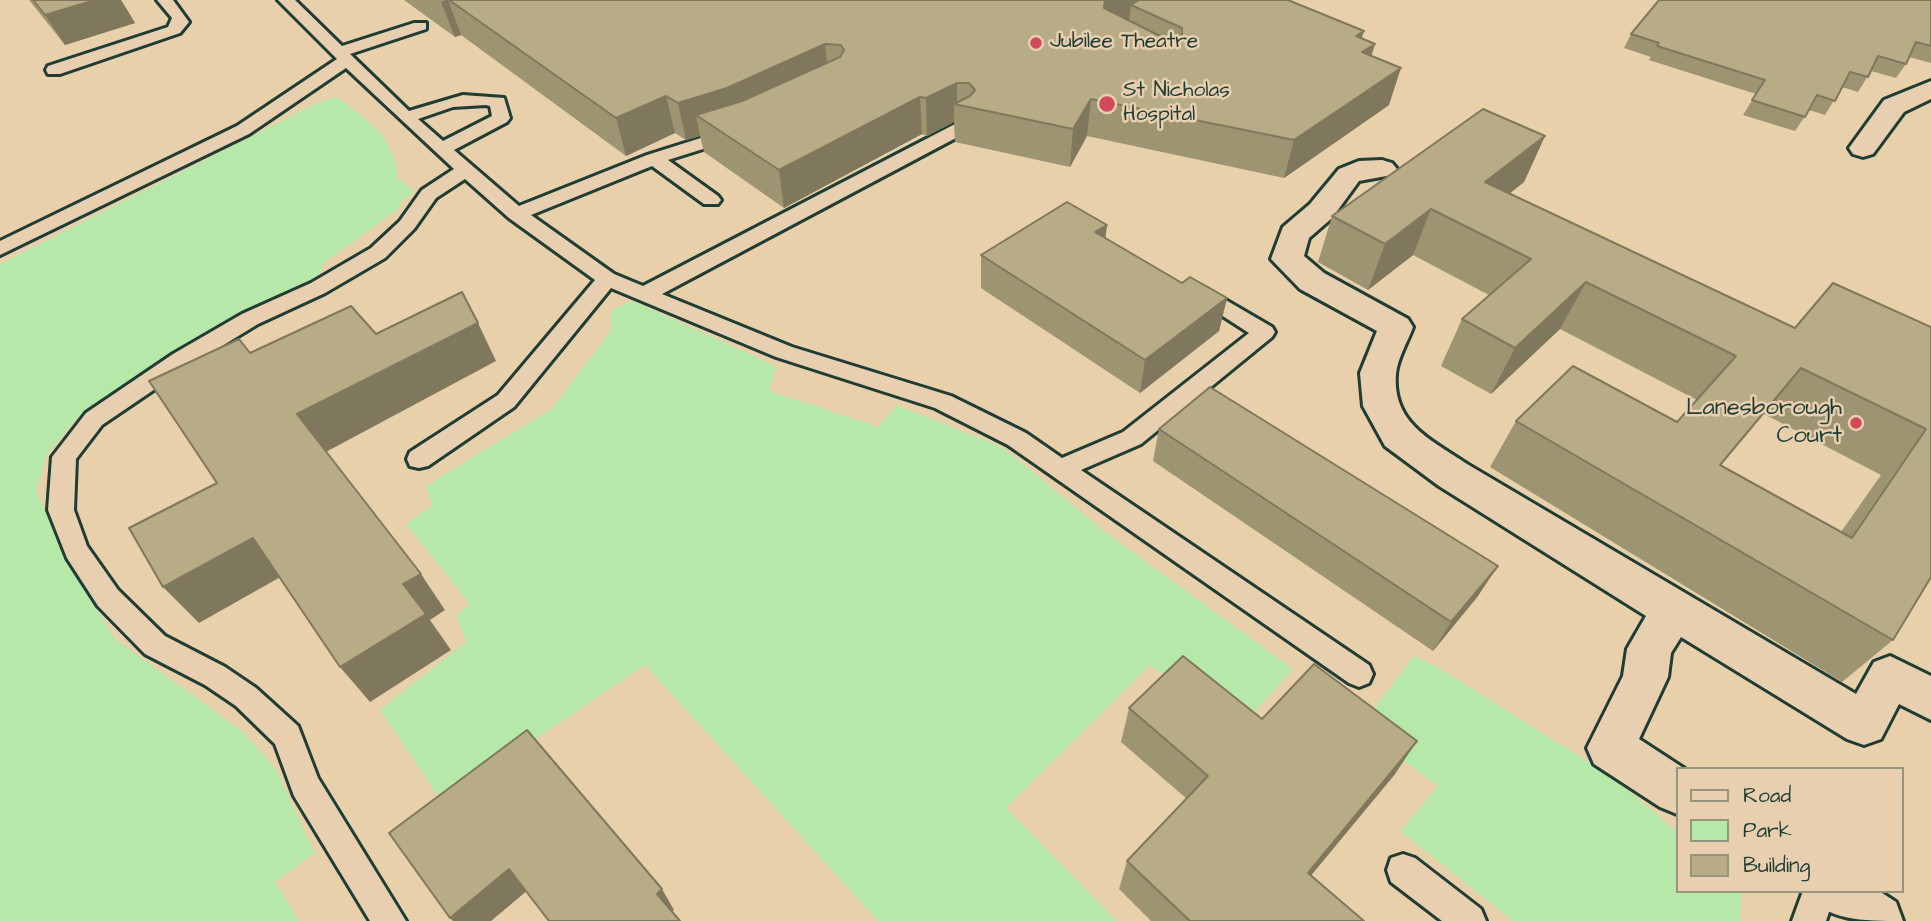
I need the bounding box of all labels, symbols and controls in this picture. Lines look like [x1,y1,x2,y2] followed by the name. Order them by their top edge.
[1050,30,1198,56] place label: Jubilee Theatre
[1028,35,1044,51] marker: Jubilee Theatre
[1123,79,1230,129] place label: St Nicholas Hospital
[1097,94,1117,114] marker: St Nicholas Hospital
[1686,395,1842,451] place label: Lanesborough Court
[1848,415,1864,431] marker: Lanesborough Court
[1675,767,1903,893] legend
[1743,781,1791,810] text: Road
[1743,816,1792,845] text: Park
[1743,851,1810,880] text: Building

